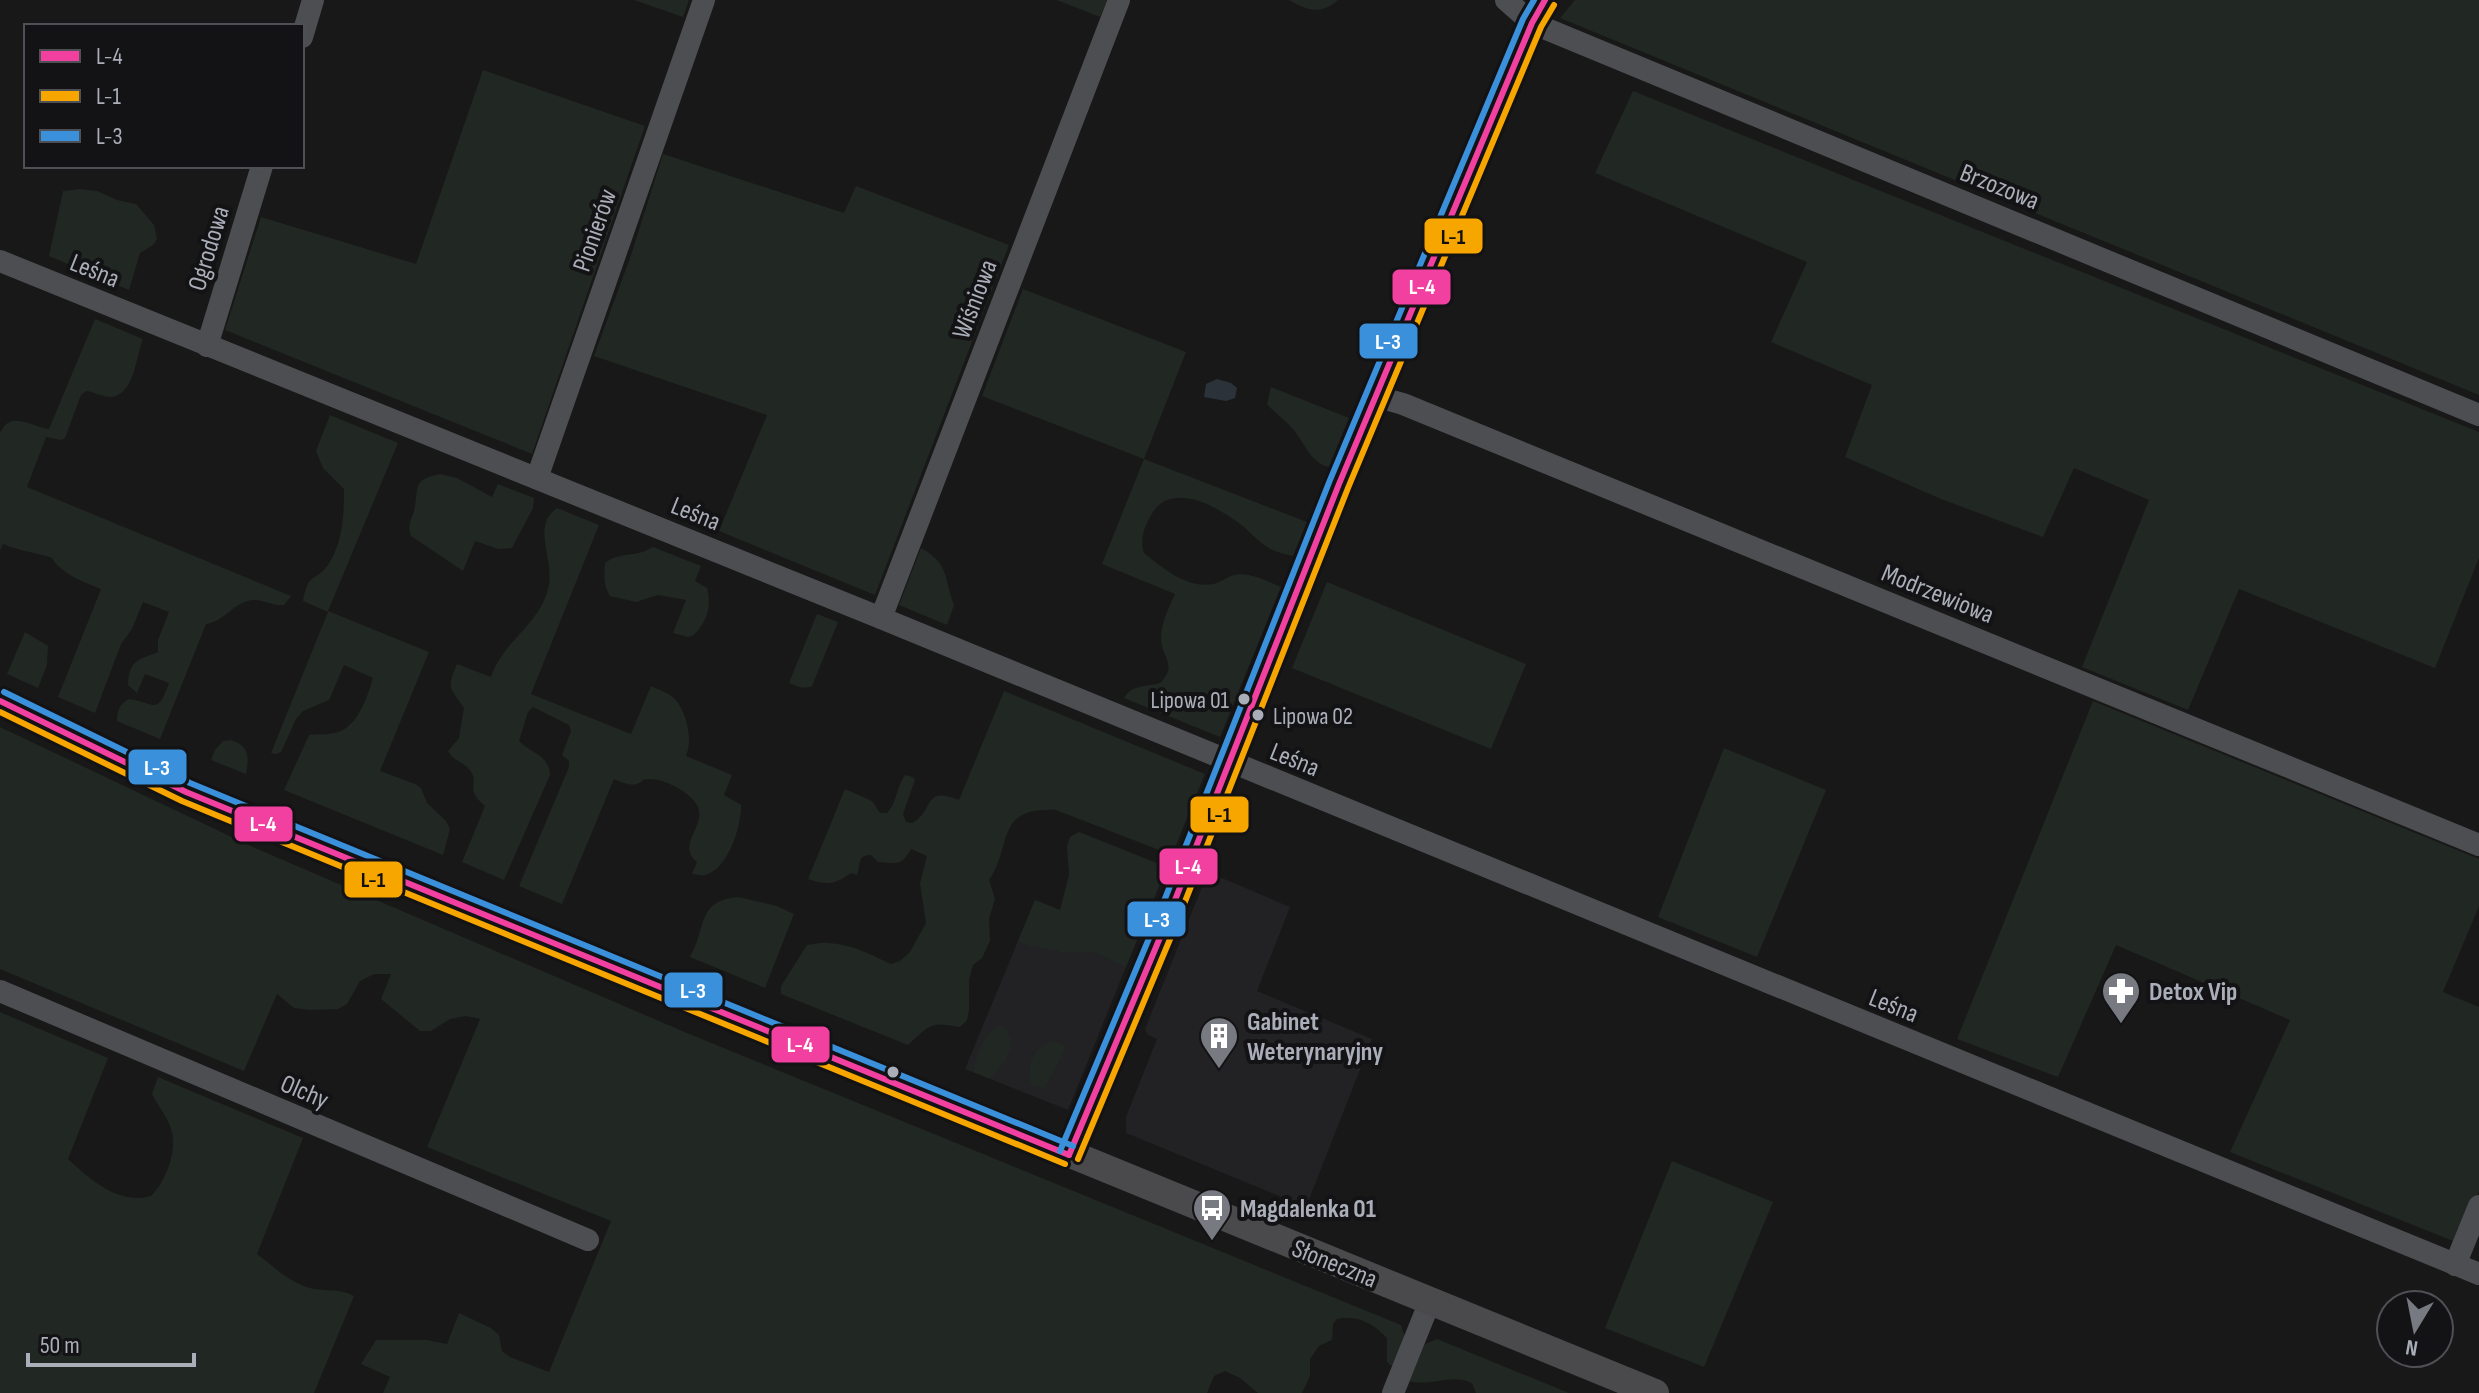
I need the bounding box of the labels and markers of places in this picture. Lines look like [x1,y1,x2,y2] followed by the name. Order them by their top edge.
[1151,686,1230,715] place label: Lipowa 01
[1236,691,1252,707] marker: Lipowa 01
[1273,702,1353,731] place label: Lipowa 02
[1250,707,1266,723] marker: Lipowa 02
[2100,970,2142,1025] pharmacy icon: Detox Vip
[2149,977,2237,1008] place label: Detox Vip
[1247,1007,1383,1068] place label: Gabinet Weterynaryjny
[1198,1015,1240,1070] building icon: Gabinet Weterynaryjny
[885,1064,901,1080] unlabelled marker
[1191,1187,1233,1242] bus stop icon: Magdalenka 01
[1240,1194,1376,1225] place label: Magdalenka 01

